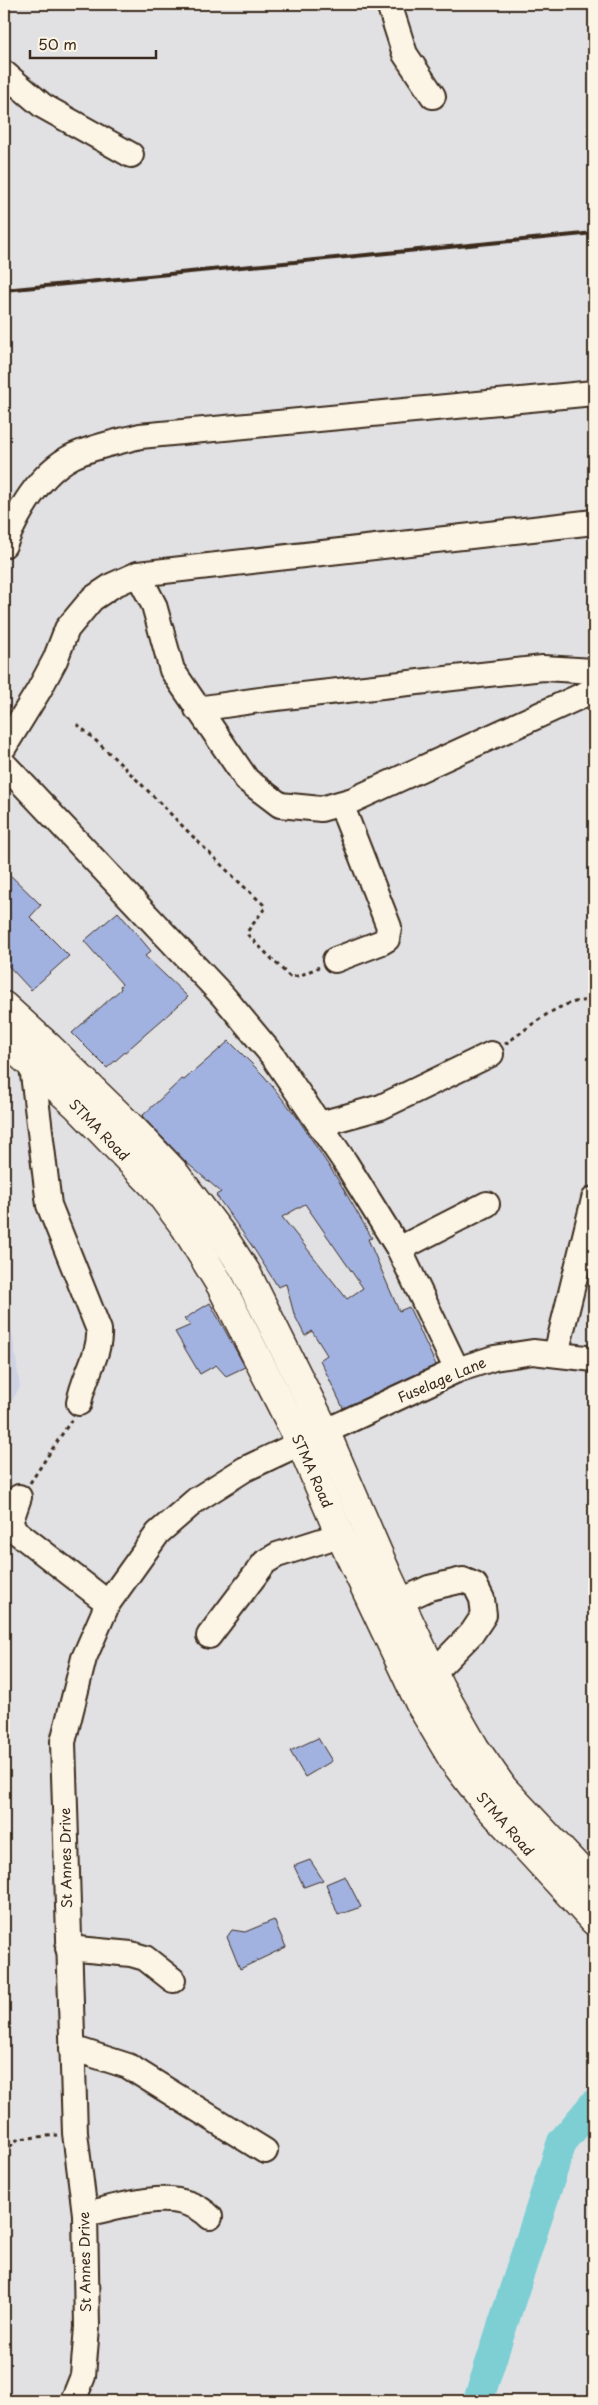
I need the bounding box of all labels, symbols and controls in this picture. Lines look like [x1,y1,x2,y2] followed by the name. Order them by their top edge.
[30,28,156,60] scale bar
[38,32,77,55] text: 50 m
[64,1094,134,1165] street label: STMA Road
[394,1351,489,1408] street label: Fuselage Lane
[287,1430,338,1511] street label: STMA Road
[472,1787,539,1860] street label: STMA Road
[54,1807,77,1909] street label: St Annes Drive
[73,2211,96,2313] street label: St Annes Drive

